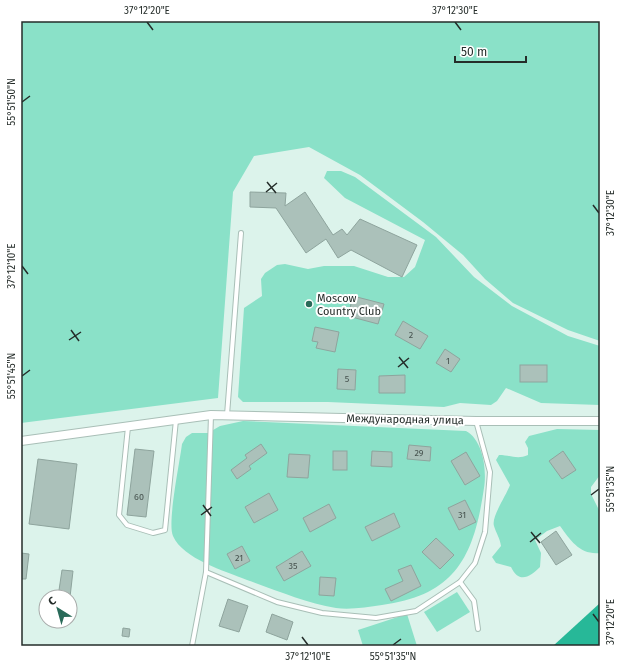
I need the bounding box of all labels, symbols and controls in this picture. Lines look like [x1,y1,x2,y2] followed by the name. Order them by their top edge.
[124,5,170,17] text: 37°12'20"E
[432,5,478,17] text: 37°12'30"E
[455,38,526,64] scale bar
[461,45,487,59] text: 50 m
[6,78,18,126] text: 55°51'50"N
[605,190,617,236] text: 37°12'30"E
[6,243,18,289] text: 37°12'10"E
[317,292,381,318] place label: Moscow Country Club
[304,299,314,309] marker: Moscow Country Club
[409,330,413,340] house number: 2
[6,353,18,399] text: 55°51'45"N
[446,356,450,366] house number: 1
[345,374,350,384] house number: 5
[346,412,464,427] street label: Международная улица
[414,448,424,458] house number: 29
[605,466,617,512] text: 55°51'35"N
[134,492,144,502] house number: 60
[458,510,466,520] house number: 31
[235,553,243,563] house number: 21
[288,561,298,571] house number: 35
[38,589,78,629] north arrow
[46,594,59,609] text: С
[605,599,617,645] text: 37°12'20"E
[285,651,331,663] text: 37°12'10"E
[370,651,416,663] text: 55°51'35"N

